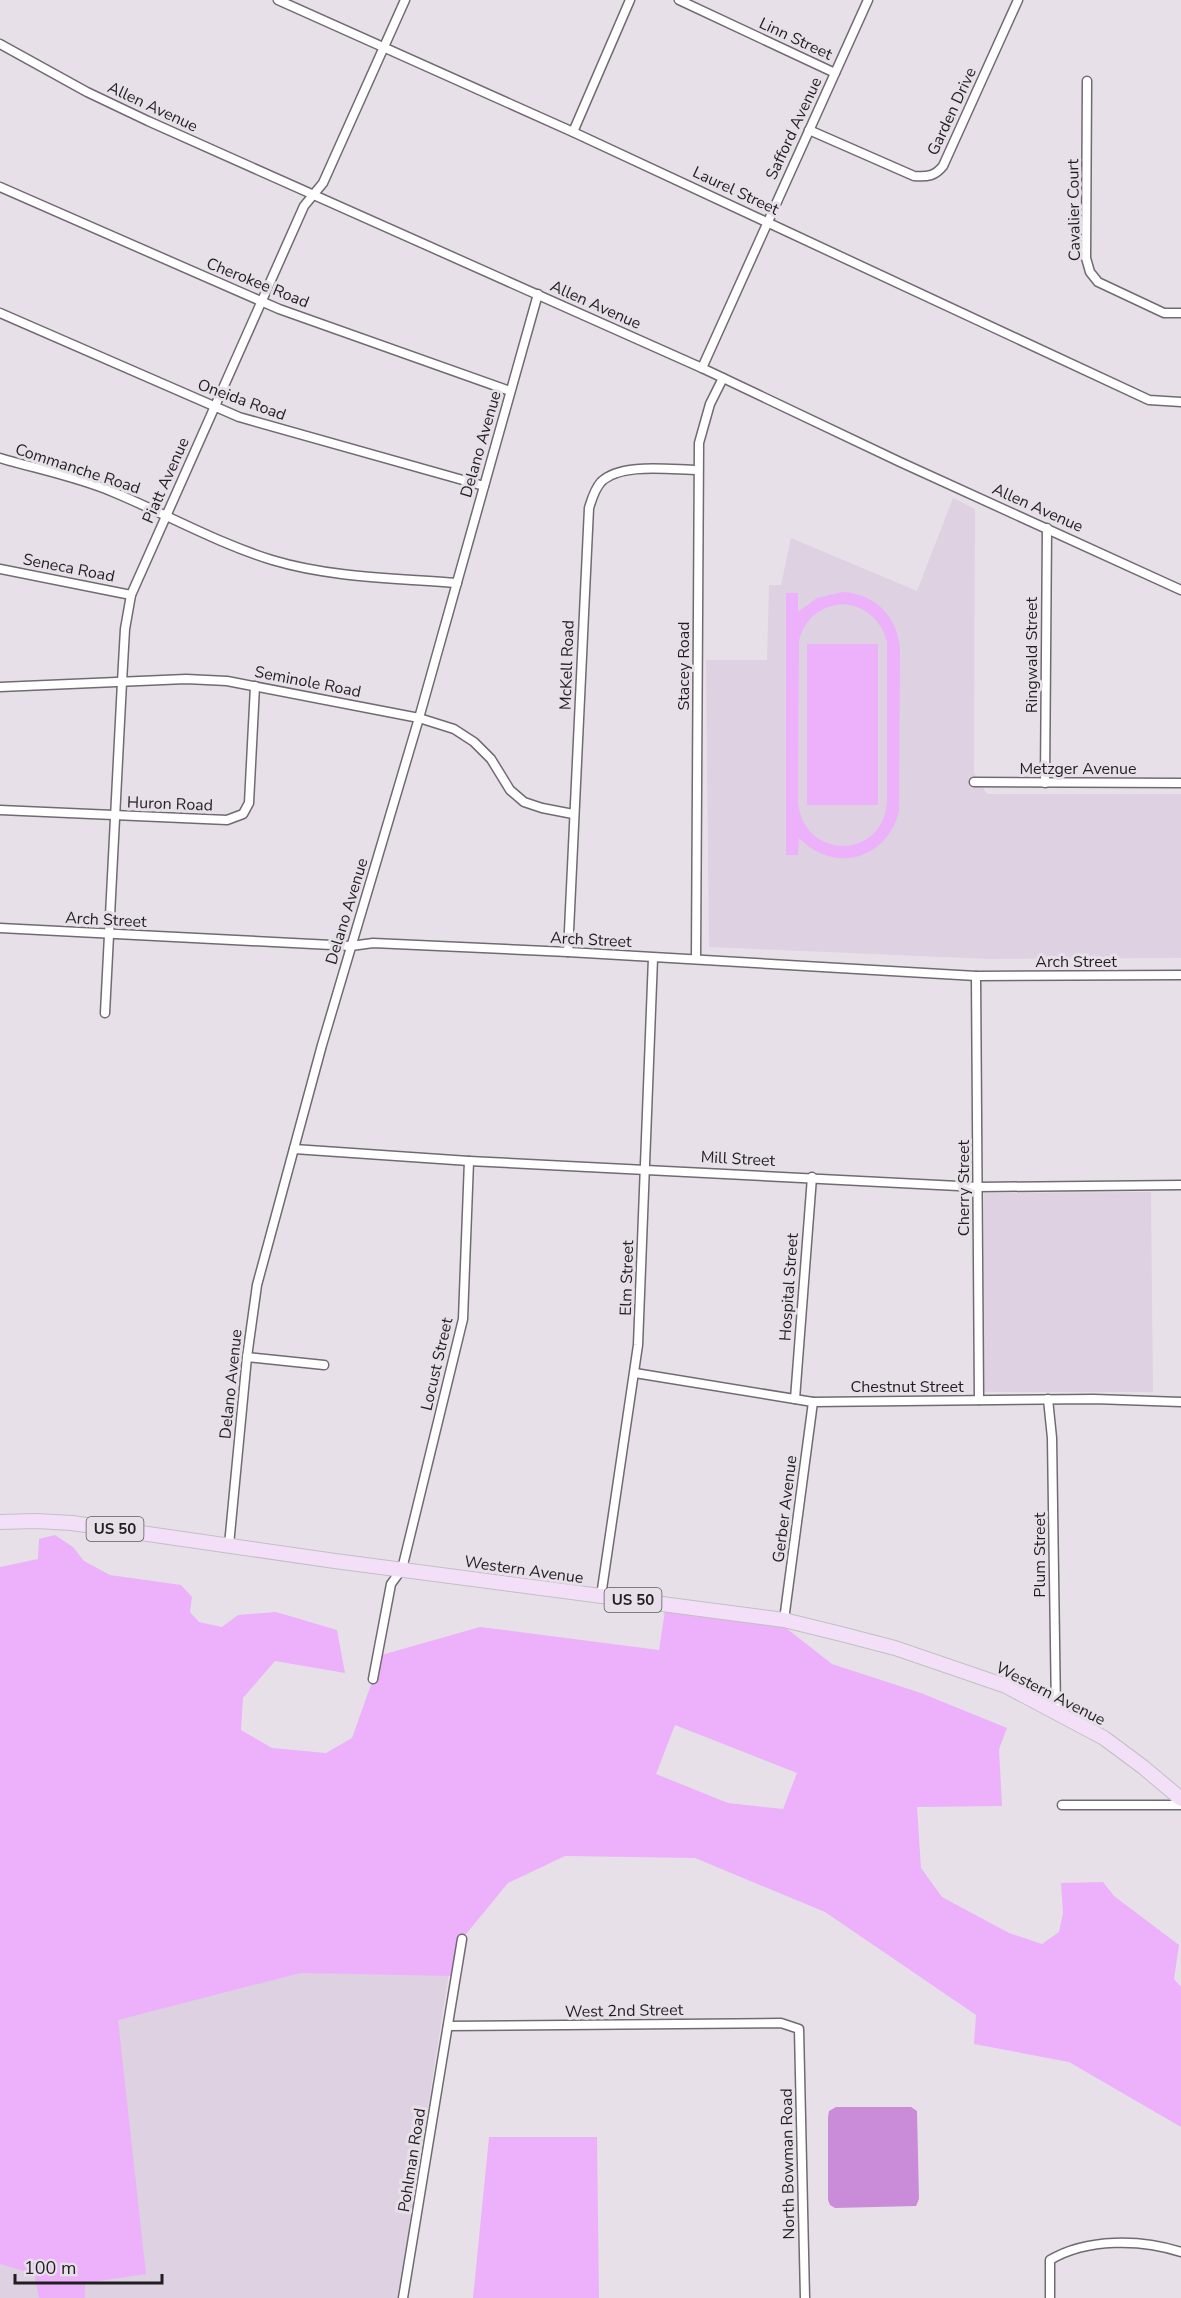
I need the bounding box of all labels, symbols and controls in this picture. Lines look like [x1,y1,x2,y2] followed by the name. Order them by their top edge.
[755,12,836,66] street label: Linn Street
[922,64,982,159] street label: Garden Drive
[760,74,827,183] street label: Safford Avenue
[104,76,201,137] street label: Allen Avenue
[1062,158,1086,261] street label: Cavalier Court
[689,161,783,221] street label: Laurel Street
[203,252,312,314] street label: Cherokee Road
[547,275,644,335] street label: Allen Avenue
[194,374,289,426] street label: Oneida Road
[455,388,507,500] street label: Delano Avenue
[137,434,195,527] street label: Piatt Avenue
[12,438,143,500] street label: Commanche Road
[989,478,1086,538] street label: Allen Avenue
[21,548,117,588] street label: Seneca Road
[1021,596,1043,713] street label: Ringwald Street
[554,620,580,711] street label: McKell Road
[673,621,695,711] street label: Stacey Road
[253,661,363,703] street label: Seminole Road
[1019,758,1137,780] street label: Metzger Avenue
[127,792,213,816] street label: Huron Road
[320,855,374,967] street label: Delano Avenue
[65,907,148,933] street label: Arch Street
[550,927,633,953] street label: Arch Street
[1035,951,1117,973] street label: Arch Street
[953,1139,975,1236] street label: Cherry Street
[700,1146,776,1172] street label: Mill Street
[774,1232,804,1342] street label: Hospital Street
[615,1240,639,1316] street label: Elm Street
[416,1315,458,1413] street label: Locust Street
[214,1328,248,1440] street label: Delano Avenue
[850,1376,964,1398] street label: Chestnut Street
[767,1454,802,1564] street label: Gerber Avenue
[1029,1512,1051,1598] street label: Plum Street
[86,1517,144,1541] road number: US 50
[463,1551,585,1589] street label: Western Avenue
[604,1588,662,1612] road number: US 50
[992,1657,1109,1731] street label: Western Avenue
[565,1999,684,2023] street label: West 2nd Street
[776,2088,800,2240] street label: North Bowman Road
[393,2107,431,2214] street label: Pohlman Road
[15,2247,162,2285] scale bar
[24,2256,76,2280] text: 100 m

